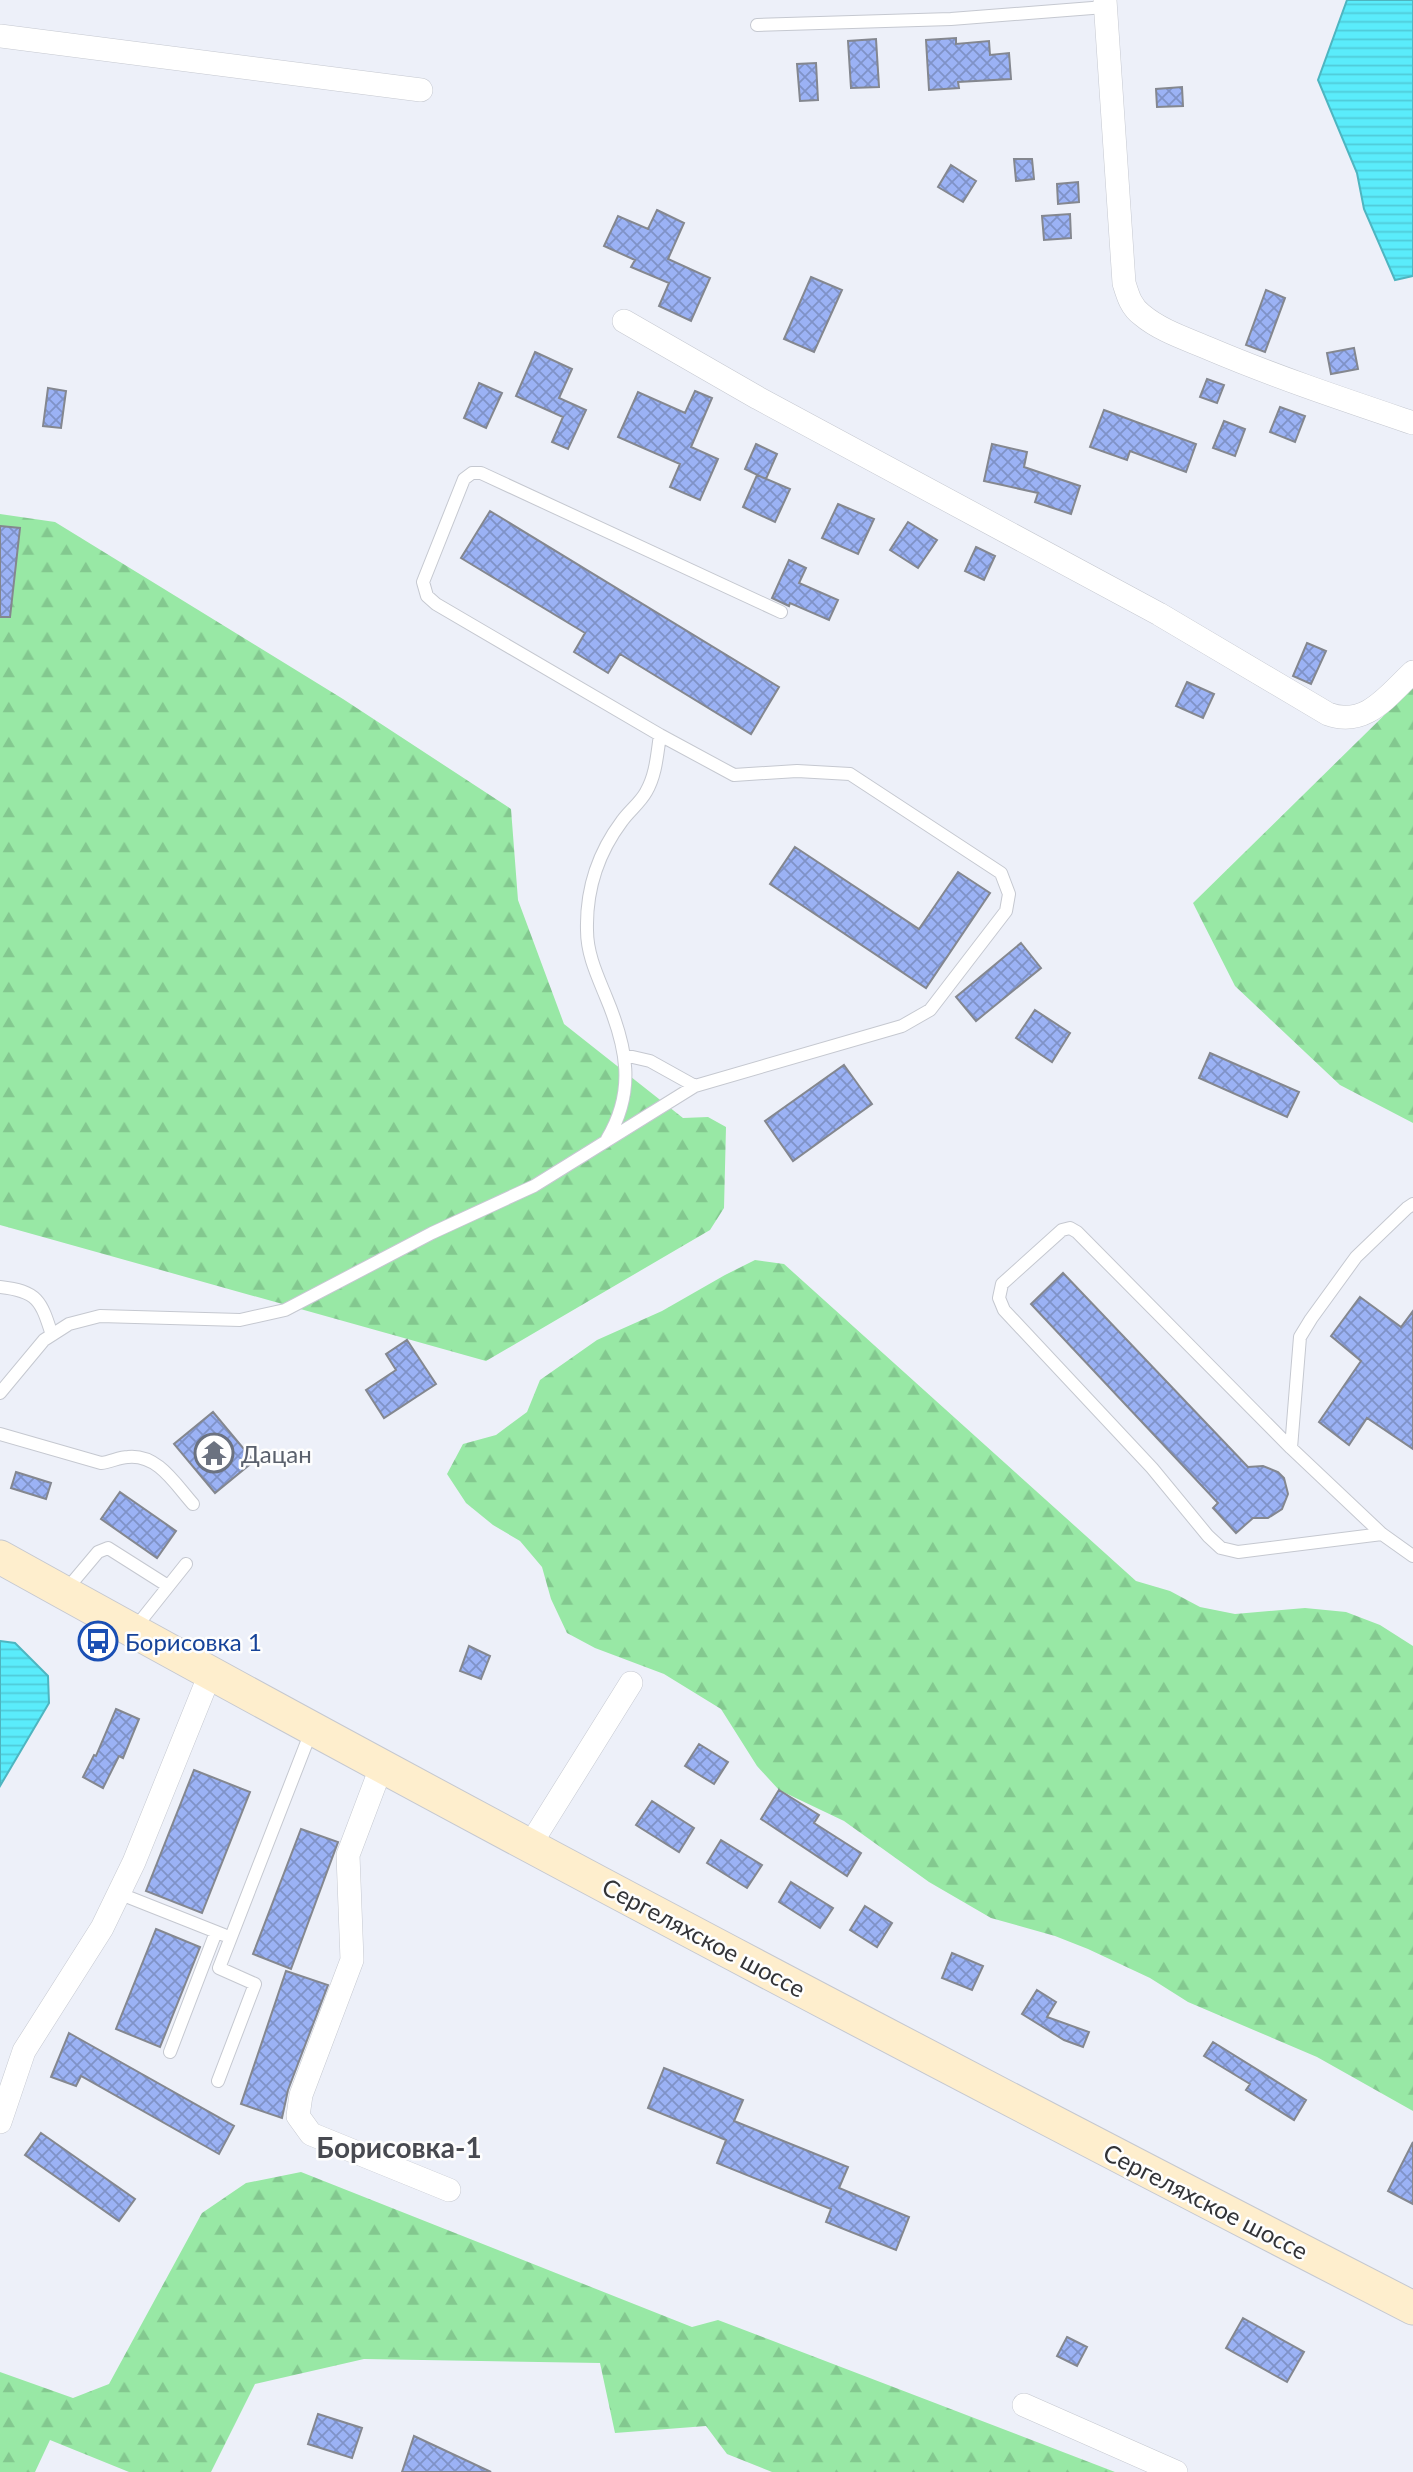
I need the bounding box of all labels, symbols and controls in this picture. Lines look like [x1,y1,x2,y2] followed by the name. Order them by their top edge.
[193,1432,235,1474] temple icon: Дацан
[241,1439,312,1468] place label: Дацан
[77,1620,119,1662] bus stop icon: Борисовка 1
[125,1627,262,1656] place label: Борисовка 1
[598,1871,810,2003] street label: Сергеляхское шоссе
[316,2130,482,2164] district label: Борисовка-1
[1099,2137,1313,2265] street label: Сергеляхское шоссе

